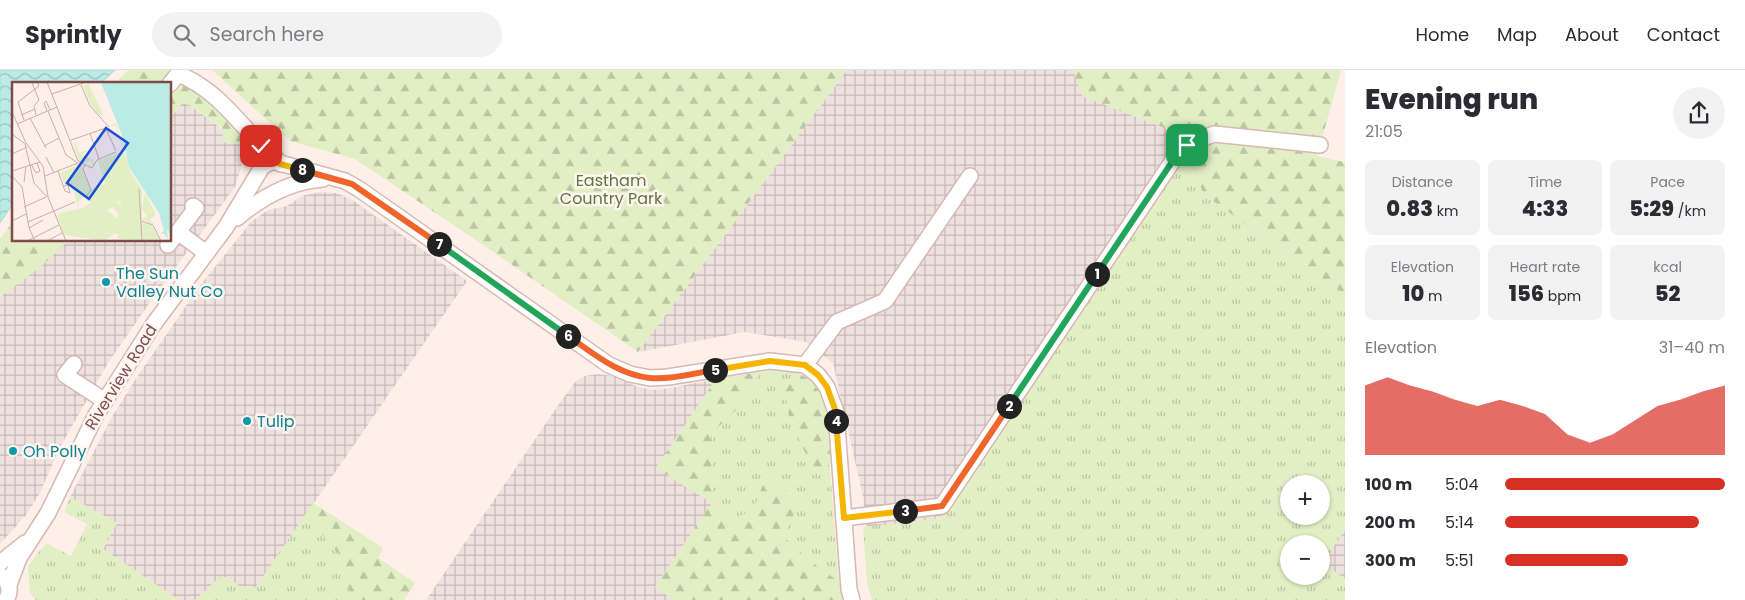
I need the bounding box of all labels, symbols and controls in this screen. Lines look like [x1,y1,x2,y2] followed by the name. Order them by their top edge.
[152,12,502,57] search box
[25,18,122,51] text: Sprintly
[170,21,198,49] icon: search
[210,21,324,48] text: Search here
[1415,22,1469,47] text: Home
[1497,22,1537,47] text: Map
[1565,22,1619,47] text: About
[1647,22,1720,47] text: Contact
[1365,80,1538,119] text: Evening run
[12,82,171,241] inset map
[1673,87,1725,139] button: share
[1365,120,1403,143] text: 21:05
[1166,124,1208,166] pin
[240,125,282,167] pin
[1173,131,1201,159] icon: arrive
[247,132,275,160] icon: check
[290,158,314,182] pin: 8
[298,160,307,180] text: 8
[560,169,663,210] park label: Eastham Country Park
[1392,172,1453,192] text: Distance
[1528,172,1562,192] text: Time
[1650,172,1685,192] text: Pace
[1386,194,1433,223] text: 0.83
[1522,194,1568,223] text: 4:33
[1629,194,1674,223] text: 5:29
[1433,201,1458,221] text: km
[1674,201,1706,221] text: /km
[426,232,452,256] pin: 7
[436,234,443,254] text: 7
[1391,257,1454,277] text: Elevation
[1510,257,1580,277] text: Heart rate
[1653,257,1682,277] text: kcal
[116,262,223,303] place label: The Sun Valley Nut Co
[1084,262,1110,286] pin: 1
[1095,264,1100,284] text: 1
[100,276,112,288] marker: The Sun Valley Nut Co
[1402,279,1424,308] text: 10
[1509,279,1544,308] text: 156
[1655,279,1681,308] text: 52
[1424,286,1442,306] text: m
[1544,286,1581,306] text: bpm
[79,320,163,434] street label: Riverview Road
[556,324,580,348] pin: 6
[564,326,573,346] text: 6
[1365,336,1437,359] text: Elevation
[1659,336,1725,359] text: 31–40 m
[702,358,728,382] pin: 5
[711,360,720,380] text: 5
[996,394,1022,418] pin: 2
[1006,396,1014,416] text: 2
[824,408,848,434] pin: 4
[257,410,295,433] place label: Tulip
[832,411,841,431] text: 4
[241,415,253,427] marker: Tulip
[23,440,86,463] place label: Oh Polly
[7,445,19,457] marker: Oh Polly
[1365,473,1412,496] text: 100 m
[1445,473,1479,496] text: 5:04
[1280,475,1330,585] map controls
[1280,475,1330,525] button: +
[892,498,918,524] pin: 3
[901,501,910,521] text: 3
[1365,511,1415,534] text: 200 m
[1445,511,1474,534] text: 5:14
[1280,535,1330,585] button: −
[1365,549,1416,572] text: 300 m
[1445,549,1474,572] text: 5:51

